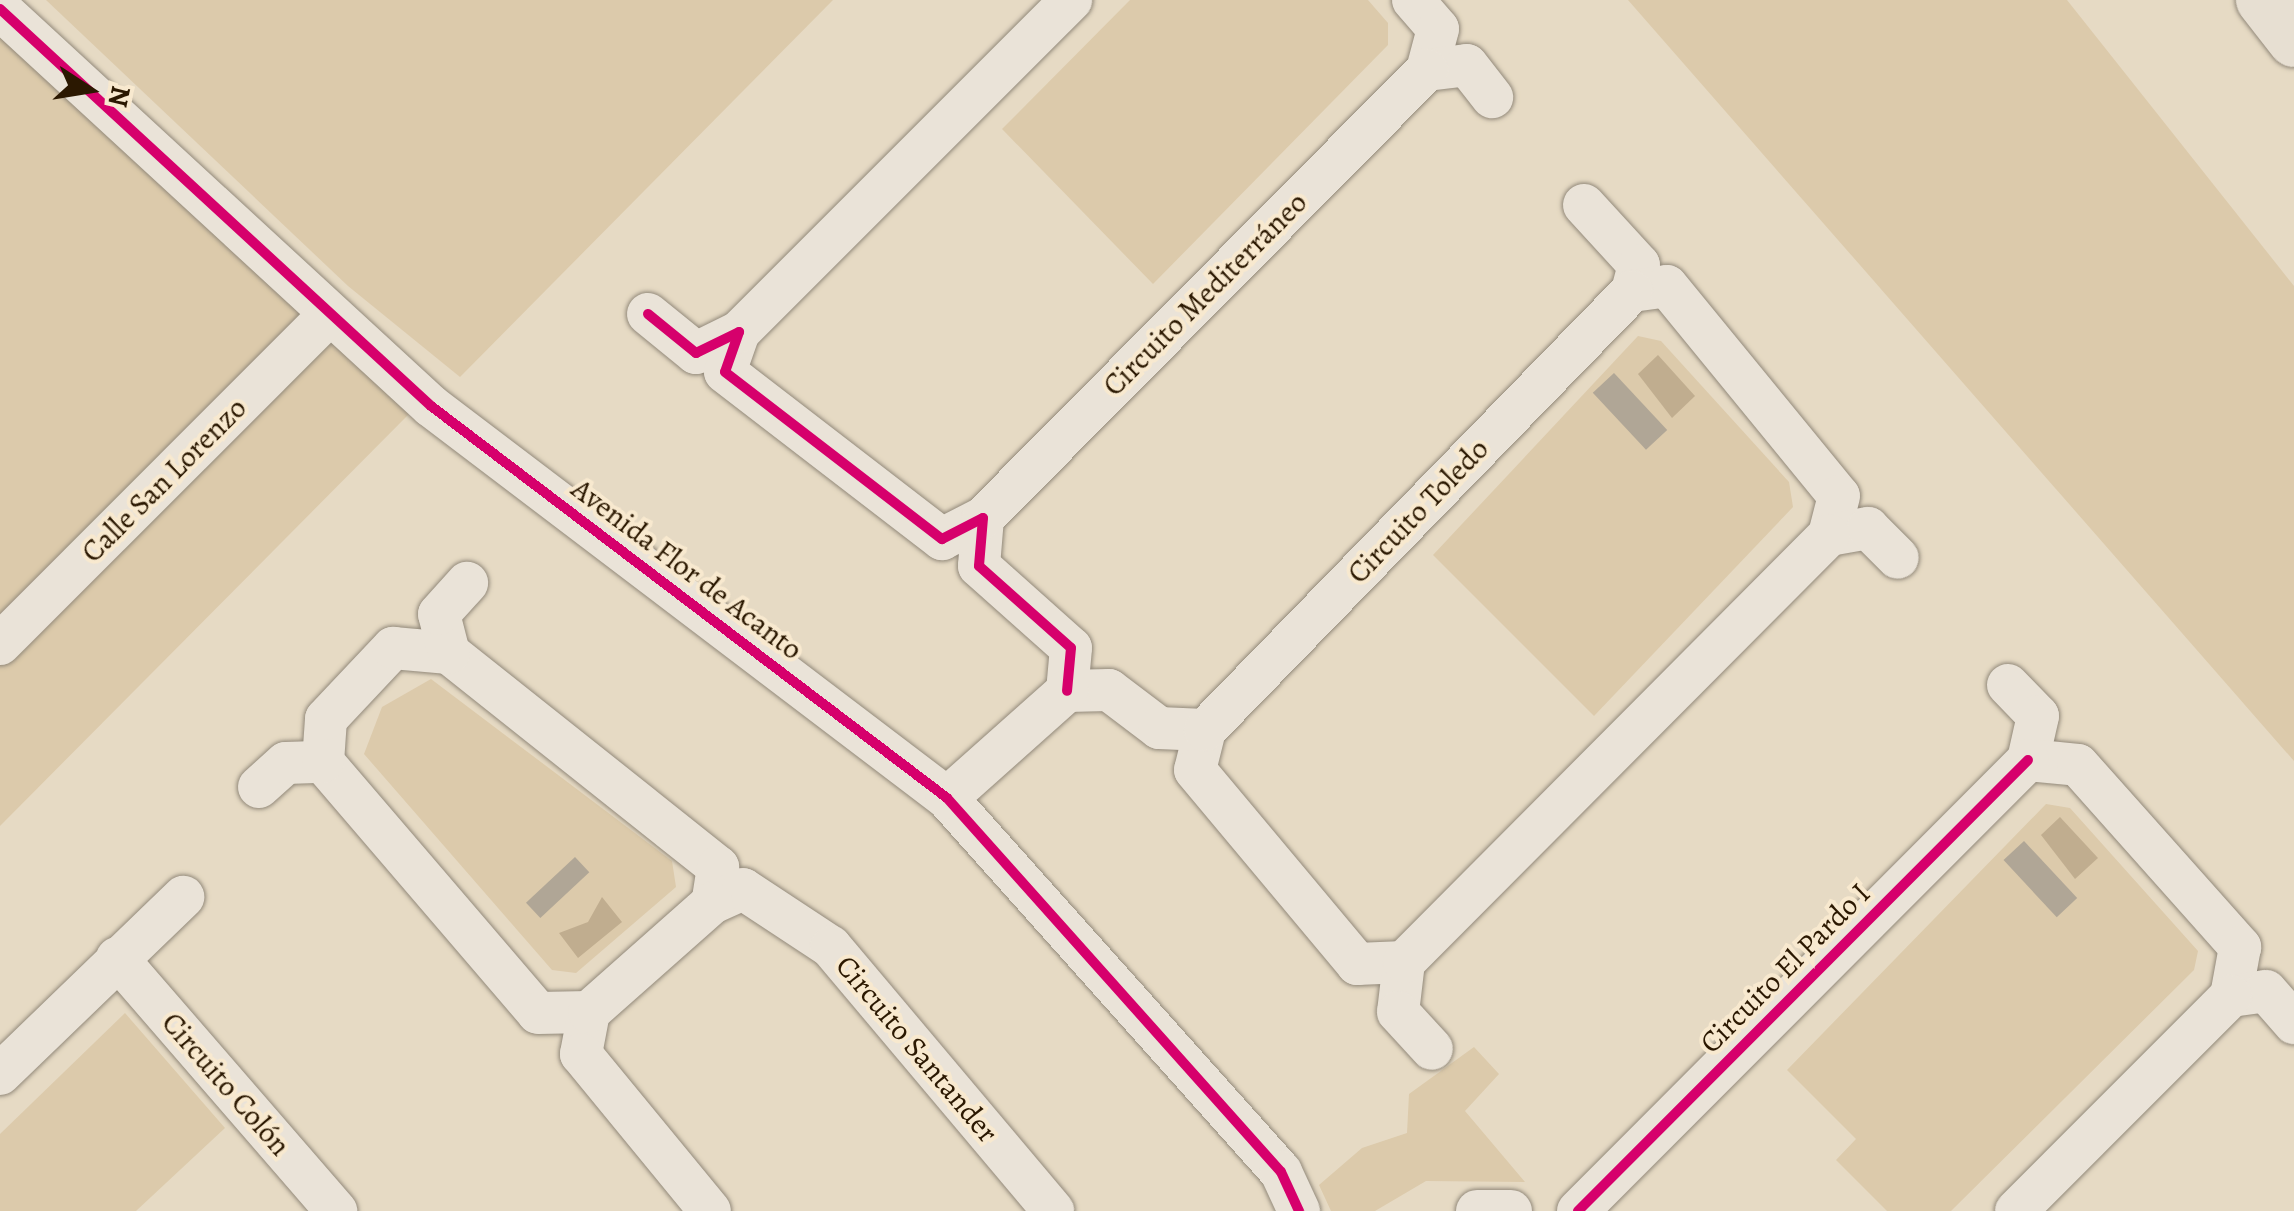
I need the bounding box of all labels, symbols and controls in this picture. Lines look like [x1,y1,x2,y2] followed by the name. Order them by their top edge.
[40,40,140,140] north arrow
[99,82,140,110] text: N
[1096,185,1314,403] street label: Circuito Mediterráneo
[74,390,254,570] street label: Calle San Lorenzo
[1340,431,1496,591] street label: Circuito Toledo
[565,471,809,667] street label: Avenida Flor de Acanto
[1692,875,1878,1061] street label: Circuito El Pardo I
[828,948,1006,1150] street label: Circuito Santander
[154,1005,298,1163] street label: Circuito Colón

